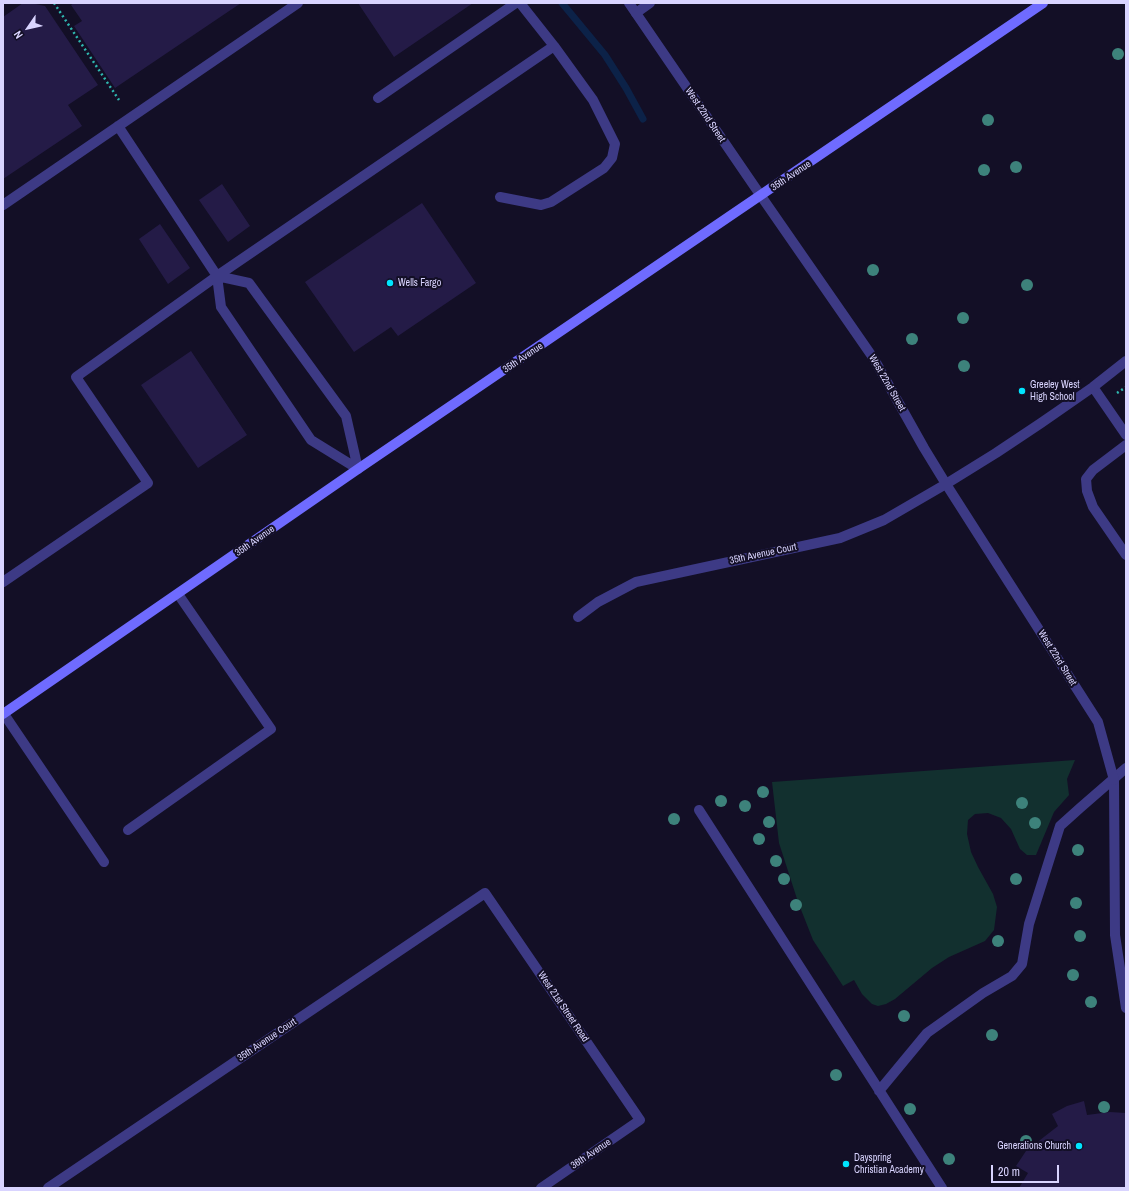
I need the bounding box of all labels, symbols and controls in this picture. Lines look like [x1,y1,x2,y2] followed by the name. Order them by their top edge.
[8,8,48,48] north arrow
[10,28,26,41] text: N
[682,85,728,145] street label: West 22nd Street
[769,158,813,194] street label: 35th Avenue
[398,277,441,289] place label: Wells Fargo
[385,278,395,288] marker: Wells Fargo
[501,340,545,376] street label: 35th Avenue
[866,353,908,413] street label: West 22nd Street
[1030,379,1080,402] place label: Greeley West High School
[1017,386,1027,396] marker: Greeley West High School
[233,523,277,559] street label: 35th Avenue
[728,541,798,567] street label: 35th Avenue Court
[1035,628,1079,688] street label: West 22nd Street
[535,970,591,1044] street label: West 21st Street Road
[235,1016,299,1064] street label: 35th Avenue Court
[569,1136,613,1172] street label: 36th Avenue
[997,1140,1071,1152] place label: Generations Church
[1074,1141,1084,1151] marker: Generations Church
[854,1152,924,1176] place label: Dayspring Christian Academy
[993,1157,1061,1183] scale bar
[841,1159,851,1169] marker: Dayspring Christian Academy
[998,1164,1020,1180] text: 20 m

